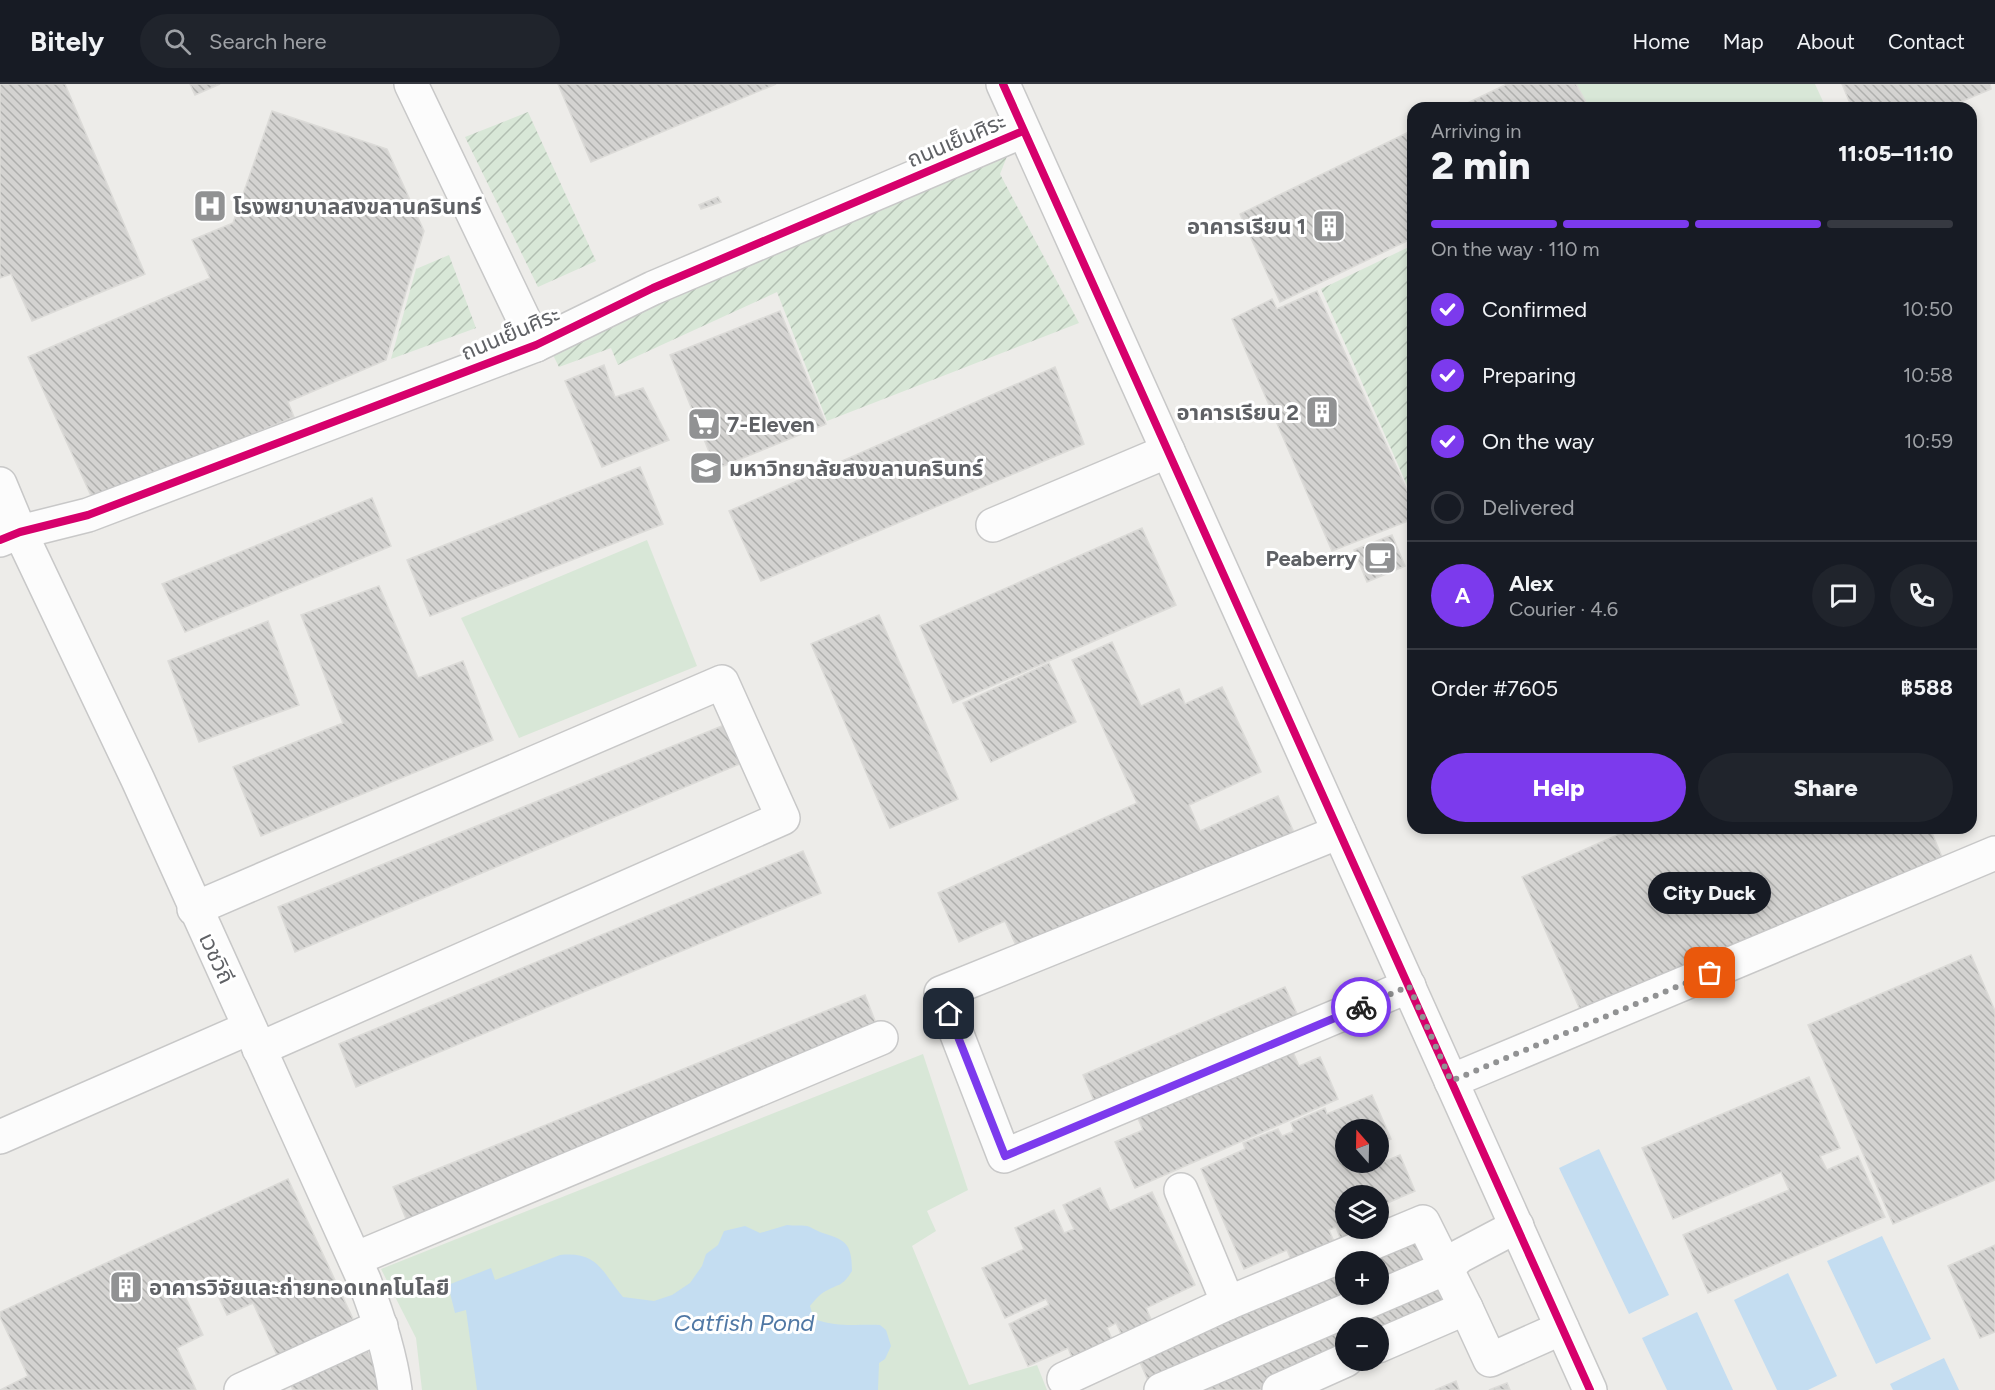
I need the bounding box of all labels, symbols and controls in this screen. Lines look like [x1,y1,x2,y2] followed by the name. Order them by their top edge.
[140,14,560,68] search box
[30,24,104,58] text: Bitely
[161,25,194,58] icon: search
[209,28,327,55] text: Search here
[1633,29,1690,54] text: Home
[1723,29,1764,54] text: Map
[1797,29,1855,54] text: About
[1888,29,1965,54] text: Contact
[903,108,1010,173] street label: ถนนเย็นศิระ
[1431,119,1521,143] text: Arriving in
[1838,140,1953,167] text: 11:05–11:10
[1431,142,1531,189] text: 2 min
[192,188,228,224] hospital icon: โรงพยาบาลสงขลานครินทร์
[233,193,482,220] place label: โรงพยาบาลสงขลานครินทร์
[1311,208,1347,244] building icon: อาคารเรียน 1
[1187,213,1306,240] place label: อาคารเรียน 1
[1431,237,1599,261] text: On the way · 110 m
[1431,293,1464,326] icon: check
[1482,296,1587,323] text: Confirmed
[1903,297,1953,321] text: 10:50
[457,301,564,366] street label: ถนนเย็นศิระ
[1431,359,1464,392] icon: check
[1482,362,1576,389] text: Preparing
[1903,363,1953,387] text: 10:58
[1304,394,1340,430] building icon: อาคารเรียน 2
[1177,399,1299,426] place label: อาคารเรียน 2
[686,406,722,442] supermarket icon: 7-Eleven
[727,411,815,438] place label: 7-Eleven
[1431,425,1464,458] icon: check
[1482,428,1594,455] text: On the way
[1904,429,1953,453] text: 10:59
[688,450,724,486] school or university icon: มหาวิทยาลัยสงขลานครินทร์
[729,455,983,482] place label: มหาวิทยาลัยสงขลานครินทร์
[1482,494,1575,521] text: Delivered
[1362,540,1398,576] cafe icon: Peaberry
[1265,545,1357,572] place label: Peaberry
[1812,564,1875,627] button: chat
[1890,564,1953,627] button: phone
[1509,570,1554,597] text: Alex
[1455,582,1470,609] text: A
[1509,597,1618,621] text: Courier · 4.6
[1901,674,1953,701] text: ฿588
[1431,675,1558,702] text: Order #7605
[1431,753,1686,822] button: Help
[1698,753,1953,822] button: Share
[1648,871,1772,913] callout: City Duck
[1663,881,1756,905] text: City Duck
[193,928,240,988] street label: เวชวิถี
[1684,947,1735,998] pin
[1693,956,1726,989] icon: bag
[1331,977,1391,1037] courier
[923,988,974,1039] pin
[1345,991,1378,1024] icon: bike
[932,997,965,1030] icon: home
[1335,1119,1389,1173] north arrow
[1335,1119,1389,1371] map controls
[1335,1185,1389,1239] button: layers
[1335,1251,1389,1305] button: +
[108,1269,144,1305] building icon: อาคารวิจัยและถ่ายทอดเทคโนโลยี
[149,1274,449,1301] place label: อาคารวิจัยและถ่ายทอดเทคโนโลยี
[674,1308,815,1337] water label: Catfish Pond
[1335,1317,1389,1371] button: −

